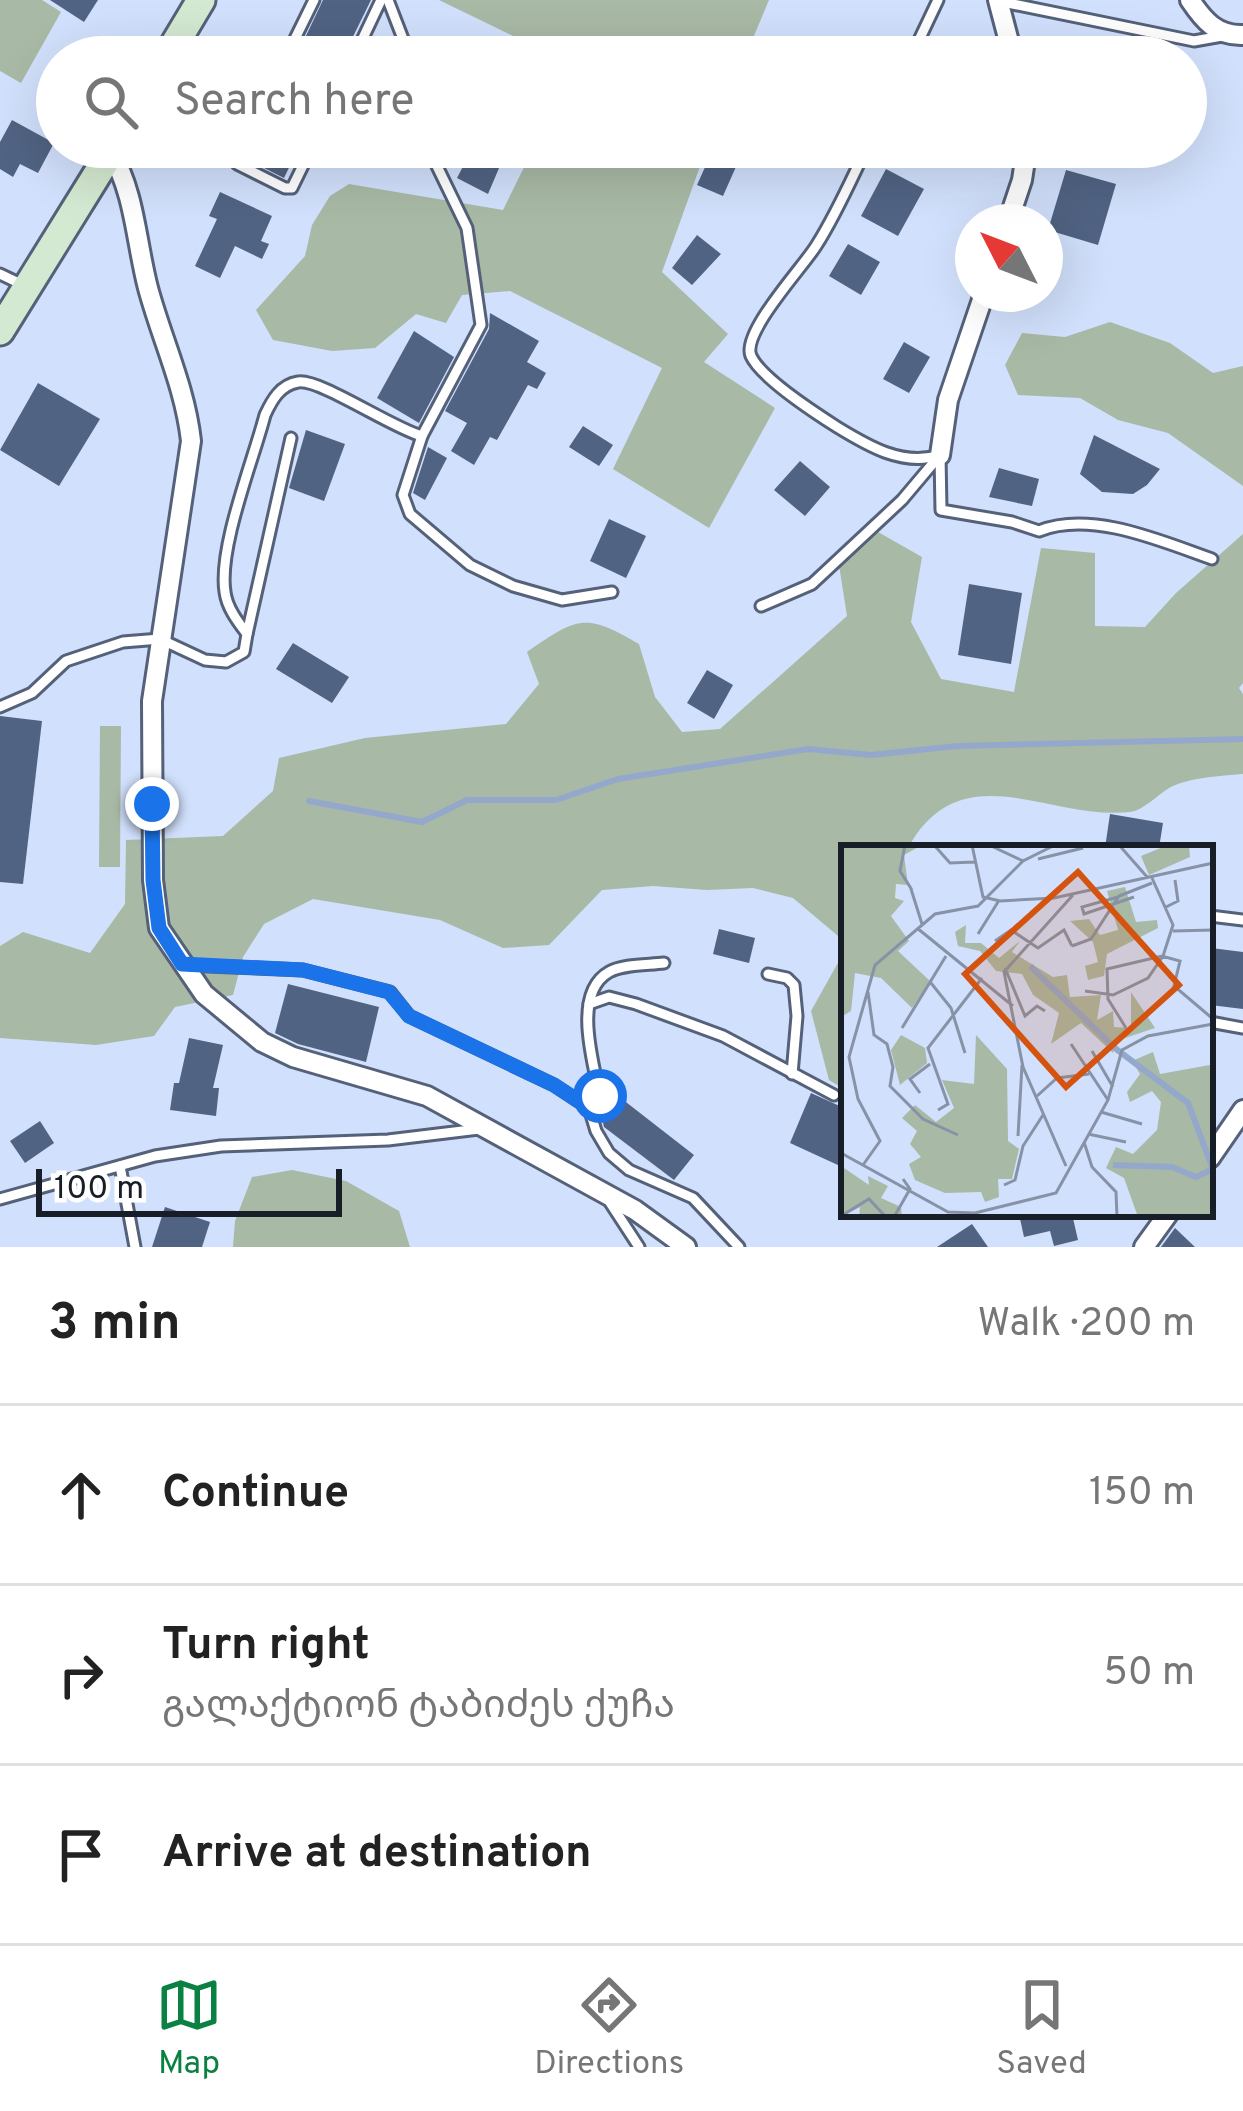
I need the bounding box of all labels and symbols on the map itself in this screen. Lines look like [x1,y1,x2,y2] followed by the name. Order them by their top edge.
[955,204,1063,312] north arrow
[125,777,179,831] route end
[841,845,1213,1217] inset map
[573,1069,627,1123] route start
[36,1163,342,1216] scale bar

